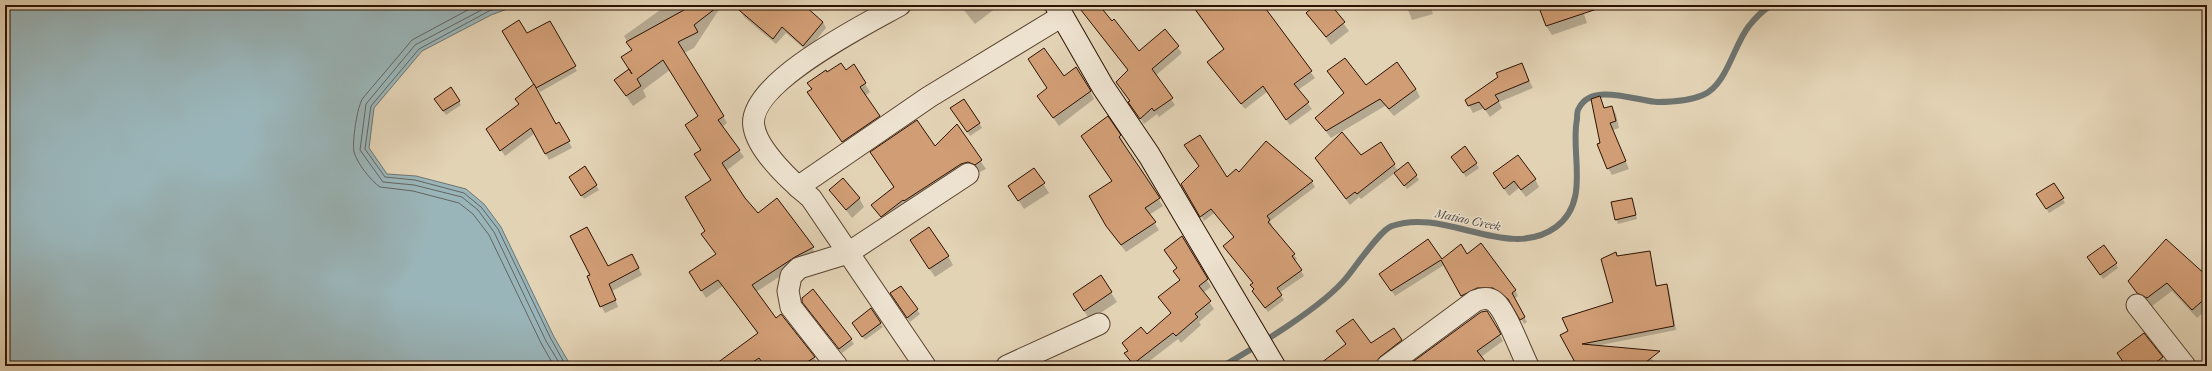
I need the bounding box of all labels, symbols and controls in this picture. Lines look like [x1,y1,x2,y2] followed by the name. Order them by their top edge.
[1433,206,1502,234] water label: Matiao Creek

